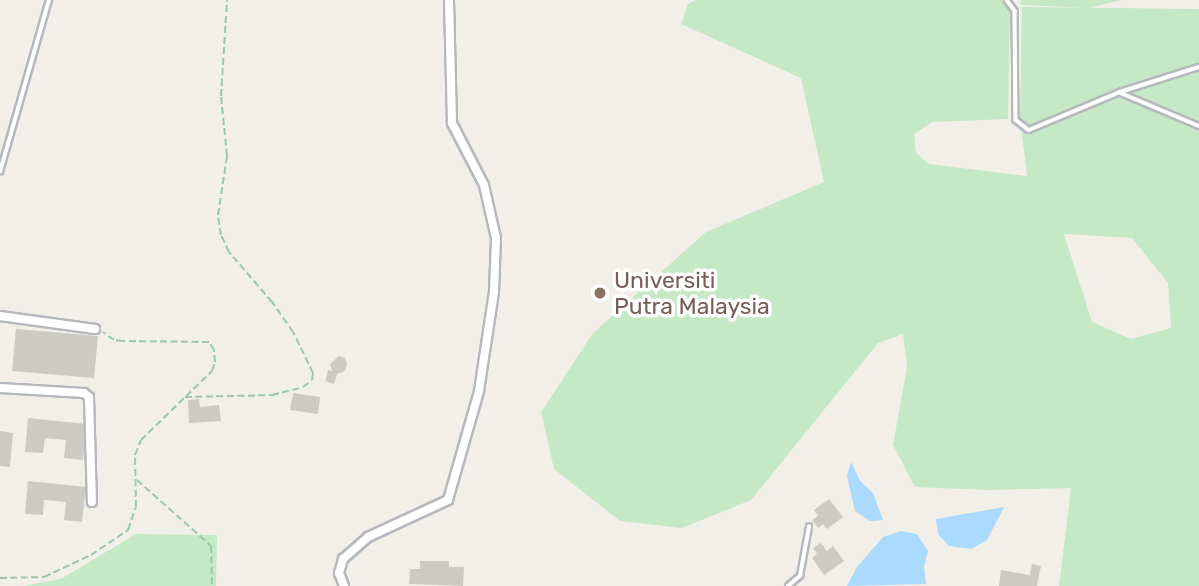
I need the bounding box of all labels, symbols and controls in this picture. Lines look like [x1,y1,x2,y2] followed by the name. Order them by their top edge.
[614,266,770,320] place label: Universiti Putra Malaysia
[592,285,608,301] marker: Universiti Putra Malaysia

